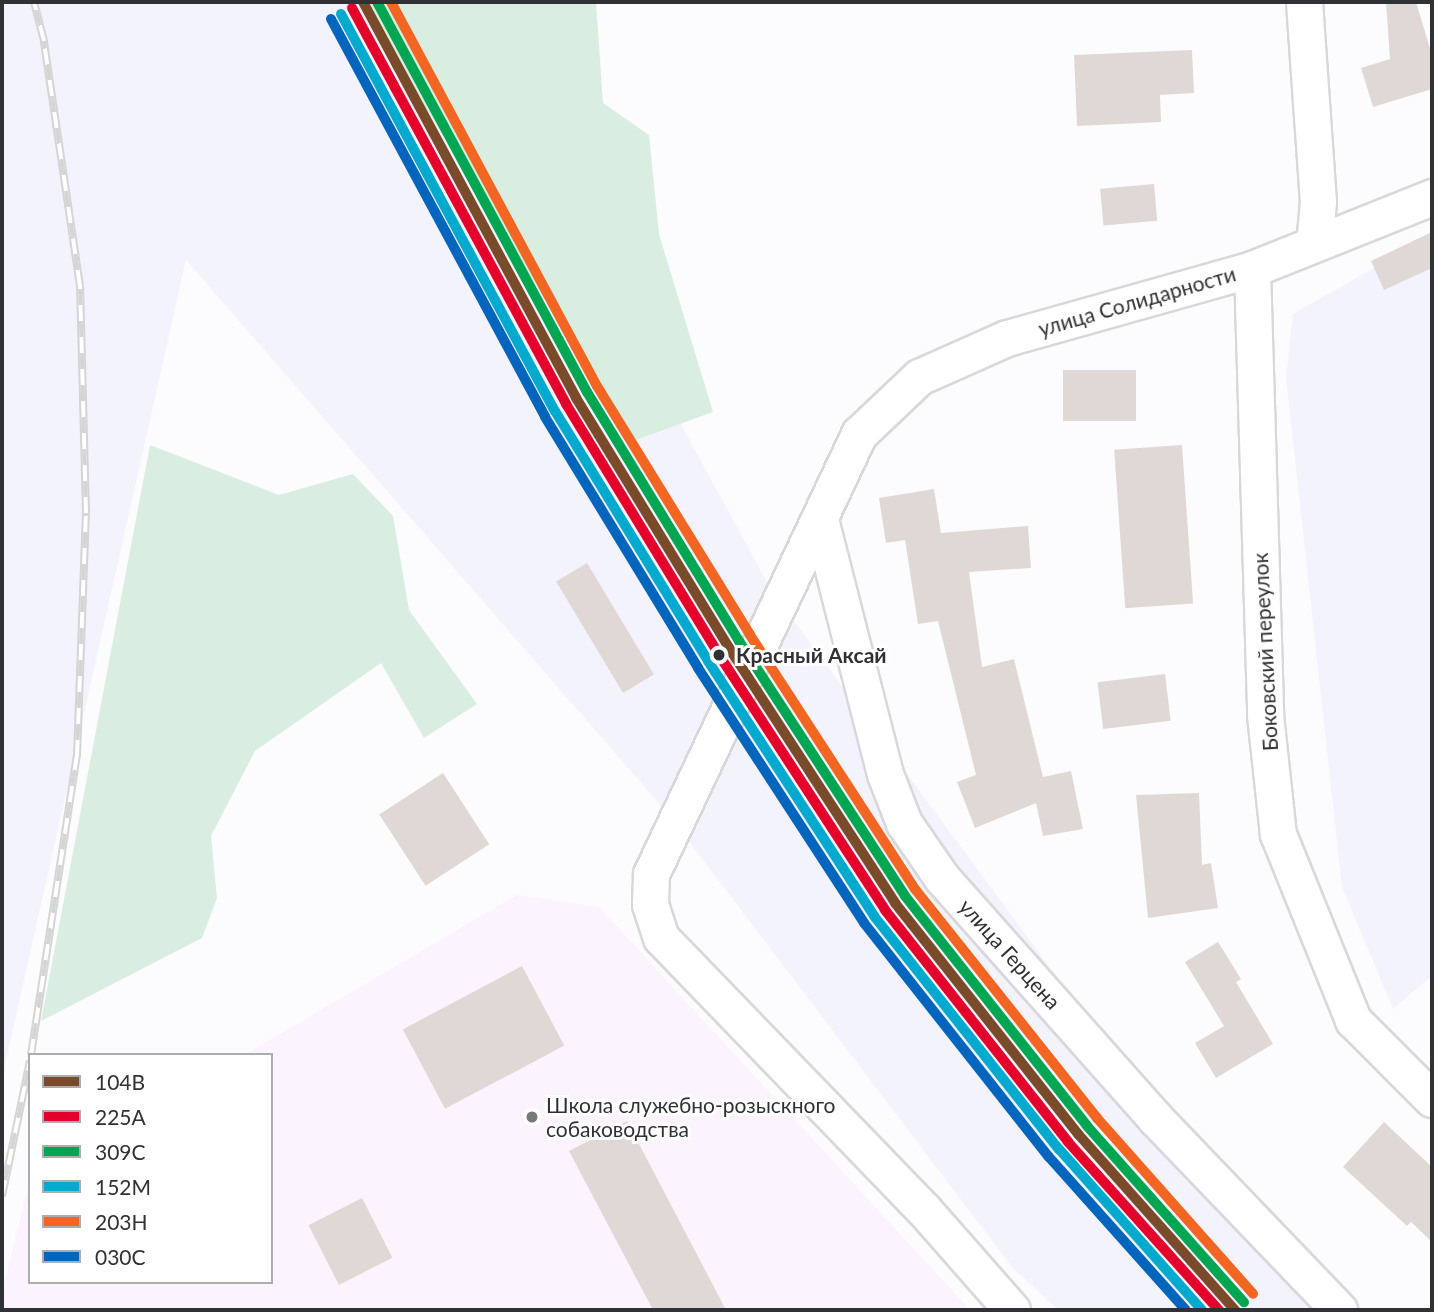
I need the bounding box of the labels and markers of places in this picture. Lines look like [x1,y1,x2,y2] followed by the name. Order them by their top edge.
[736,642,887,668] place label: Красный Аксай
[708,644,730,666] marker: Красный Аксай
[546,1092,835,1142] place label: Школа служебно-розыскного собаководства
[524,1109,540,1125] marker: Школа служебно-розыскного собаководства

